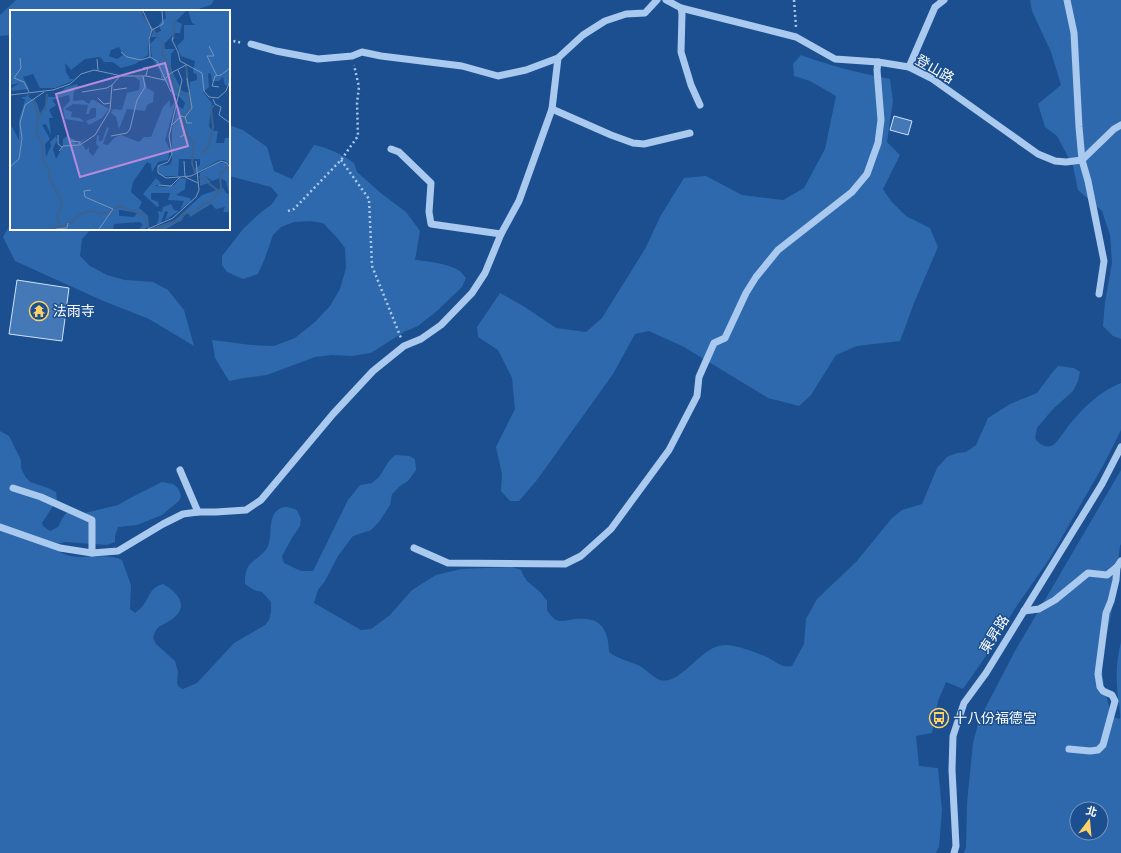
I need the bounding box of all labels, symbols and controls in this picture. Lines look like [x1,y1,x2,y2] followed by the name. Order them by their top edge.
[10,10,230,230] inset map
[912,51,958,87] street label: 登山路
[28,300,50,322] temple icon: 法雨寺
[53,302,95,320] place label: 法雨寺
[975,611,1013,657] street label: 東昇路
[928,707,950,729] bus stop icon: 十八份福德宮
[953,709,1037,727] place label: 十八份福德宮
[1069,801,1109,841] north arrow
[1085,803,1099,820] text: 北

